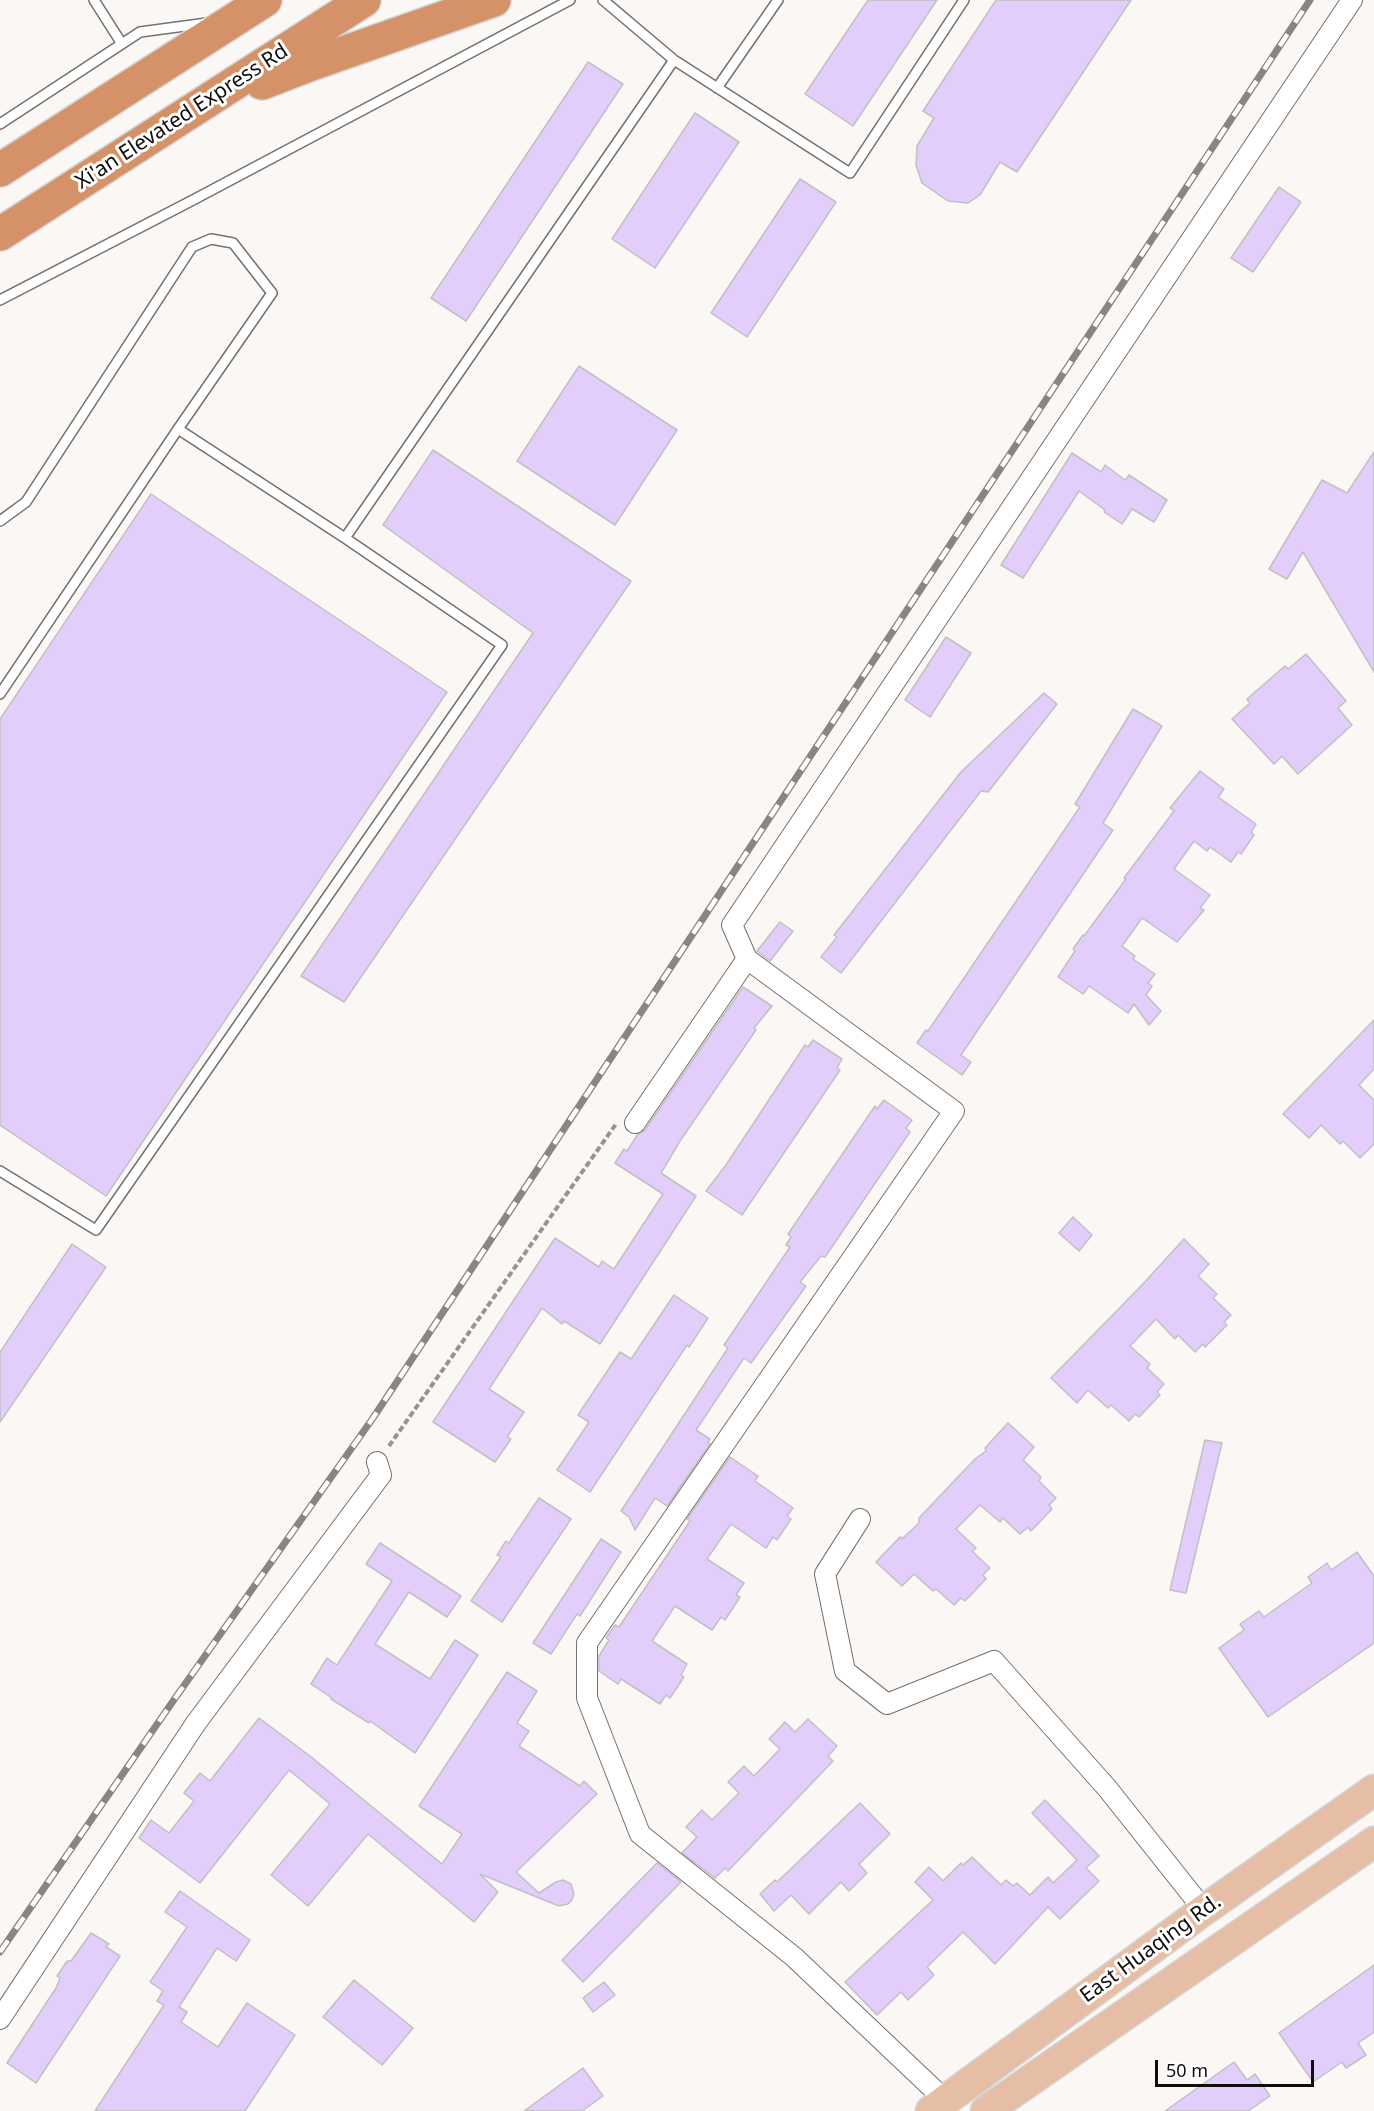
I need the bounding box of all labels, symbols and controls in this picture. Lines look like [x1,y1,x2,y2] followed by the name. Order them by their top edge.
[71,39,293,195] street label: Xi'an Elevated Express Rd
[1076,1889,1226,2009] street label: East Huaqing Rd.
[1158,2048,1317,2086] scale bar
[1166,2058,1208,2082] text: 50 m

